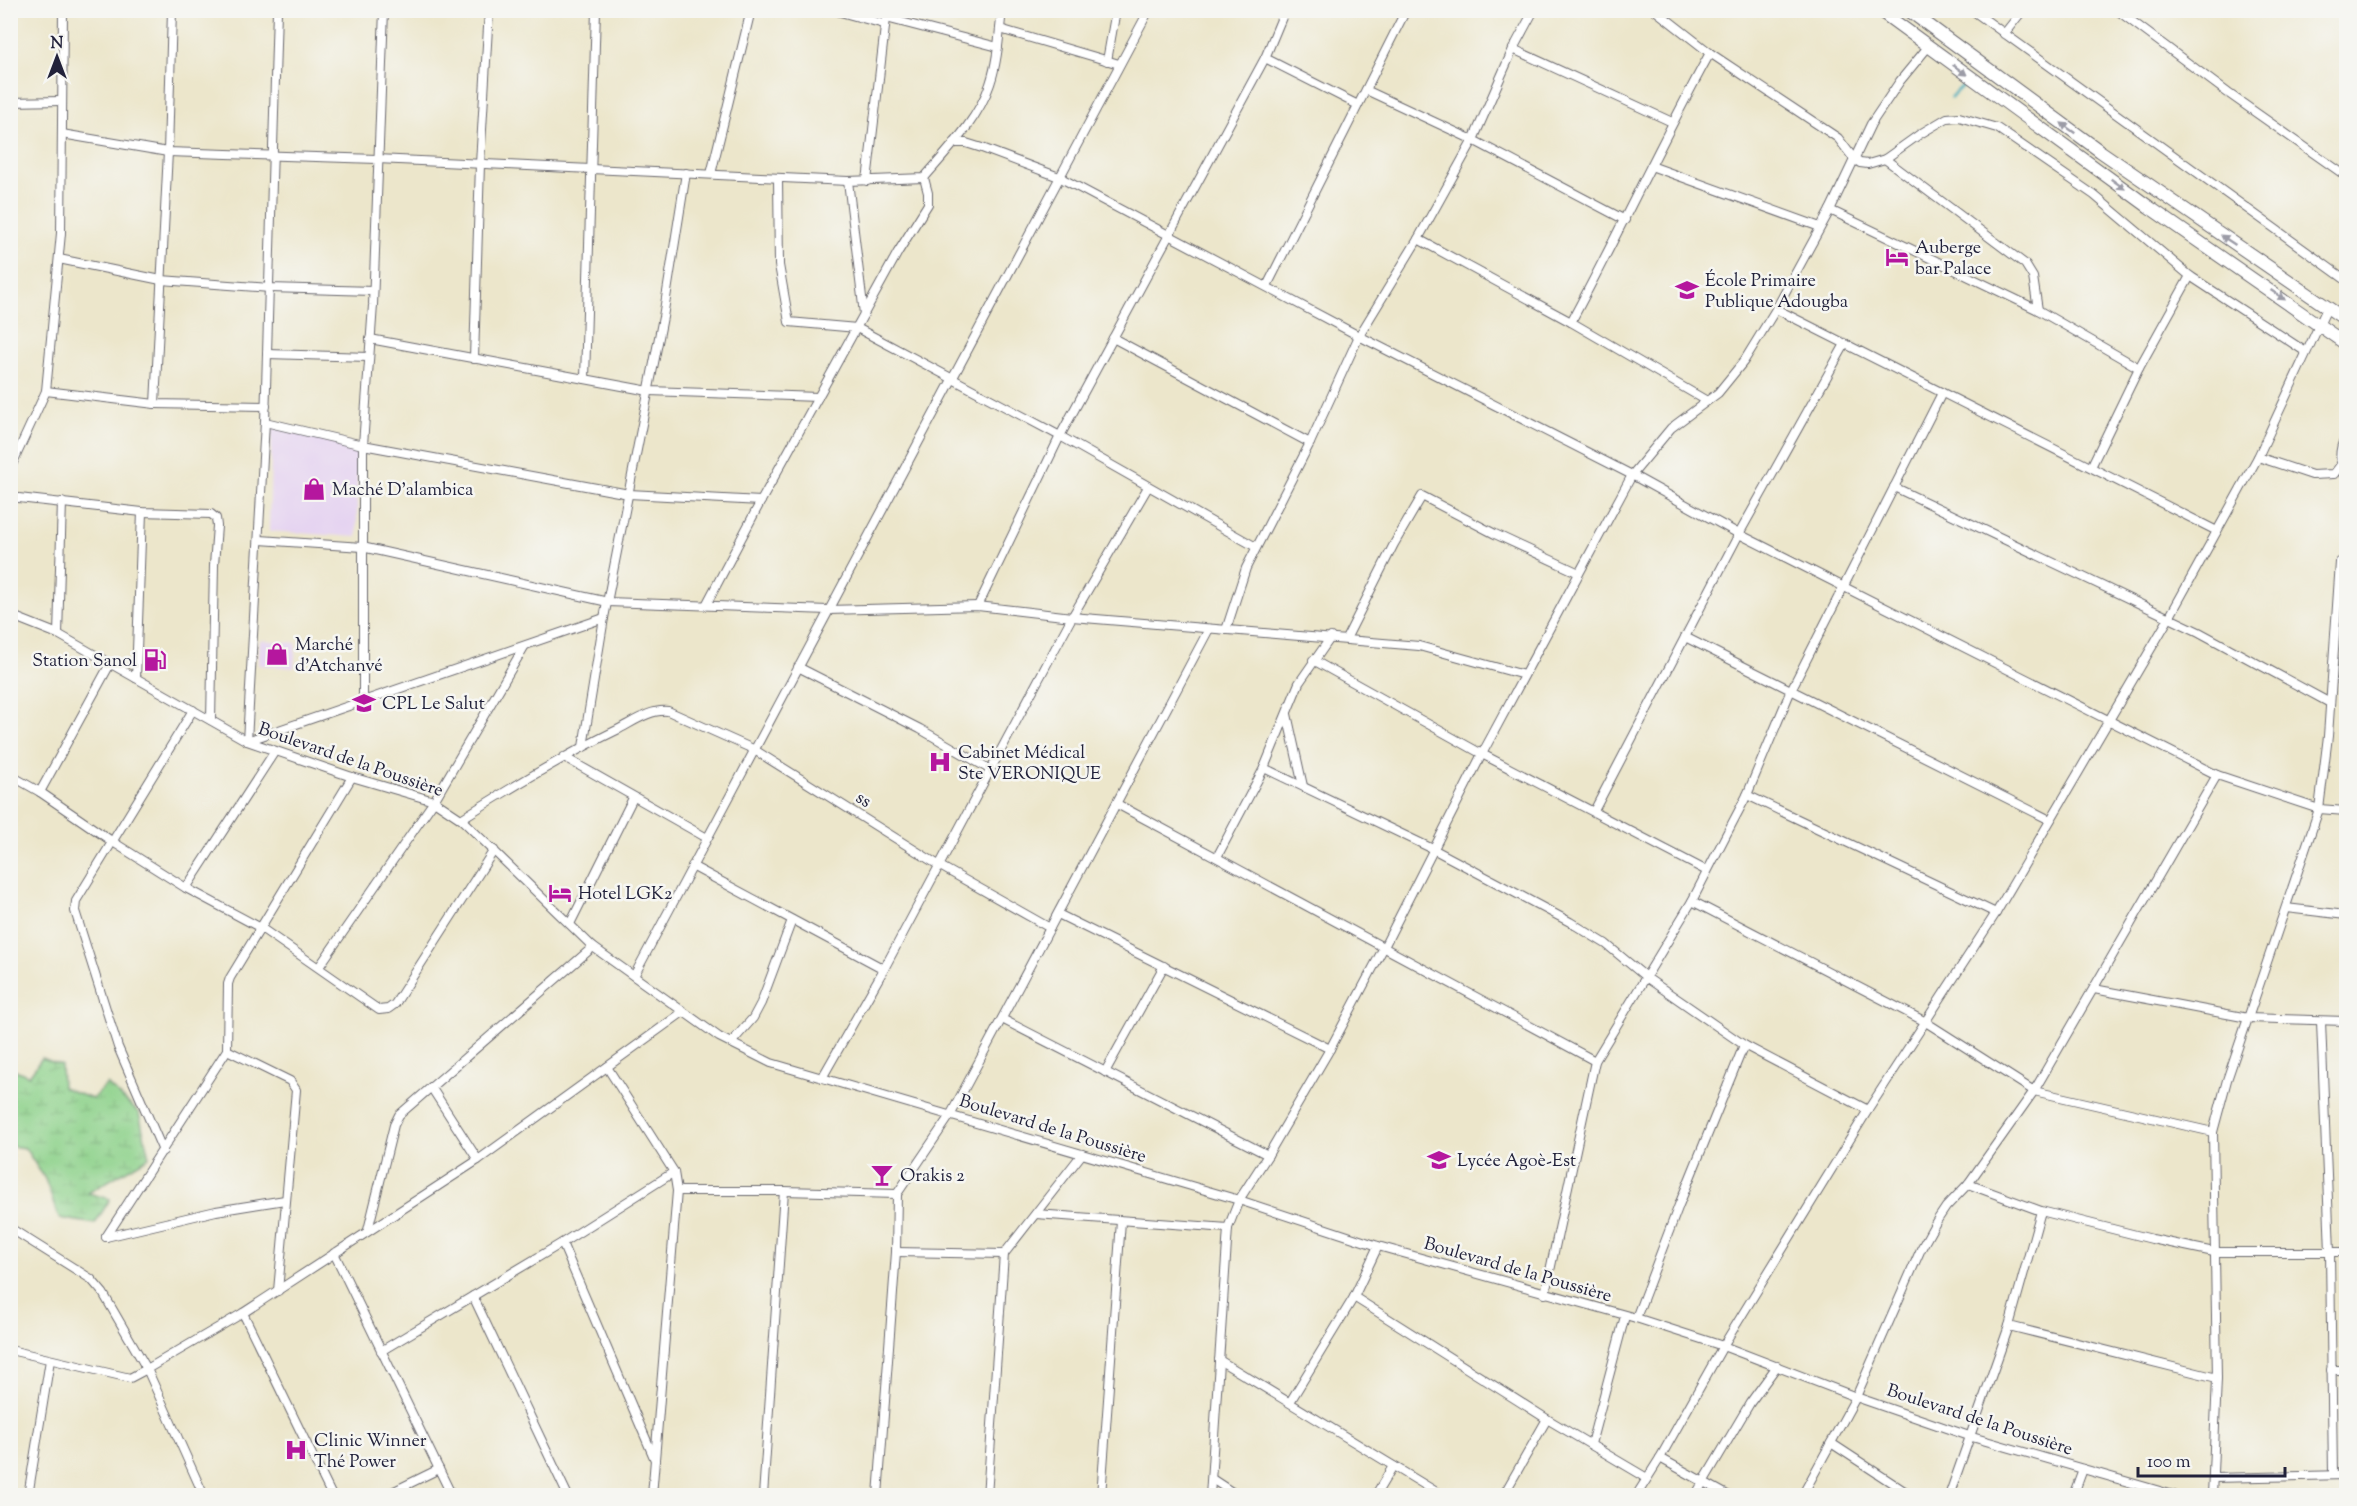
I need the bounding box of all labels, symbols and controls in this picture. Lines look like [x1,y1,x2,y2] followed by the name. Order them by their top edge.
[27,27,87,87] north arrow
[51,33,64,56] text: N
[1952,64,1967,76] one-way arrow
[2061,123,2076,135] one-way arrow
[2110,178,2126,190] one-way arrow
[2221,234,2237,246] one-way arrow
[1915,236,1991,283] place label: Auberge bar Palace
[1884,244,1910,270] hotel icon: Auberge bar Palace
[1705,269,1848,316] place label: École Primaire Publique Adougba
[1674,277,1700,303] school or university icon: École Primaire Publique Adougba
[2270,289,2286,301] one-way arrow
[301,476,327,502] shop icon: Maché D'alambica
[332,478,473,504] place label: Maché D'alambica
[295,633,383,680] place label: Marché d'Atchanvé
[264,641,290,667] shop icon: Marché d'Atchanvé
[142,647,168,673] fuel station icon: Station Sanol
[32,649,137,675] place label: Station Sanol
[351,690,377,716] school or university icon: CPL Le Salut
[382,692,485,718] place label: CPL Le Salut
[254,717,446,805] street label: Boulevard de la Poussière
[958,741,1101,788] place label: Cabinet Médical Ste VERONIQUE
[927,749,953,775] hospital icon: Cabinet Médical Ste VERONIQUE
[850,786,876,815] street label: ss
[547,880,573,906] hotel icon: Hotel LGK2
[578,882,673,908] place label: Hotel LGK2
[956,1089,1149,1171] street label: Boulevard de la Poussière
[1426,1147,1452,1173] school or university icon: Lycée Agoè-Est
[1457,1149,1576,1175] place label: Lycée Agoè-Est
[869,1162,895,1188] bar icon: Orakis 2
[900,1164,965,1190] place label: Orakis 2
[1420,1232,1614,1310] street label: Boulevard de la Poussière
[1883,1379,2076,1463] street label: Boulevard de la Poussière
[314,1429,427,1476] place label: Clinic Winner Thé Power
[283,1437,309,1463] hospital icon: Clinic Winner Thé Power
[2138,1440,2285,1478] scale bar
[2147,1450,2191,1476] text: 100 m

